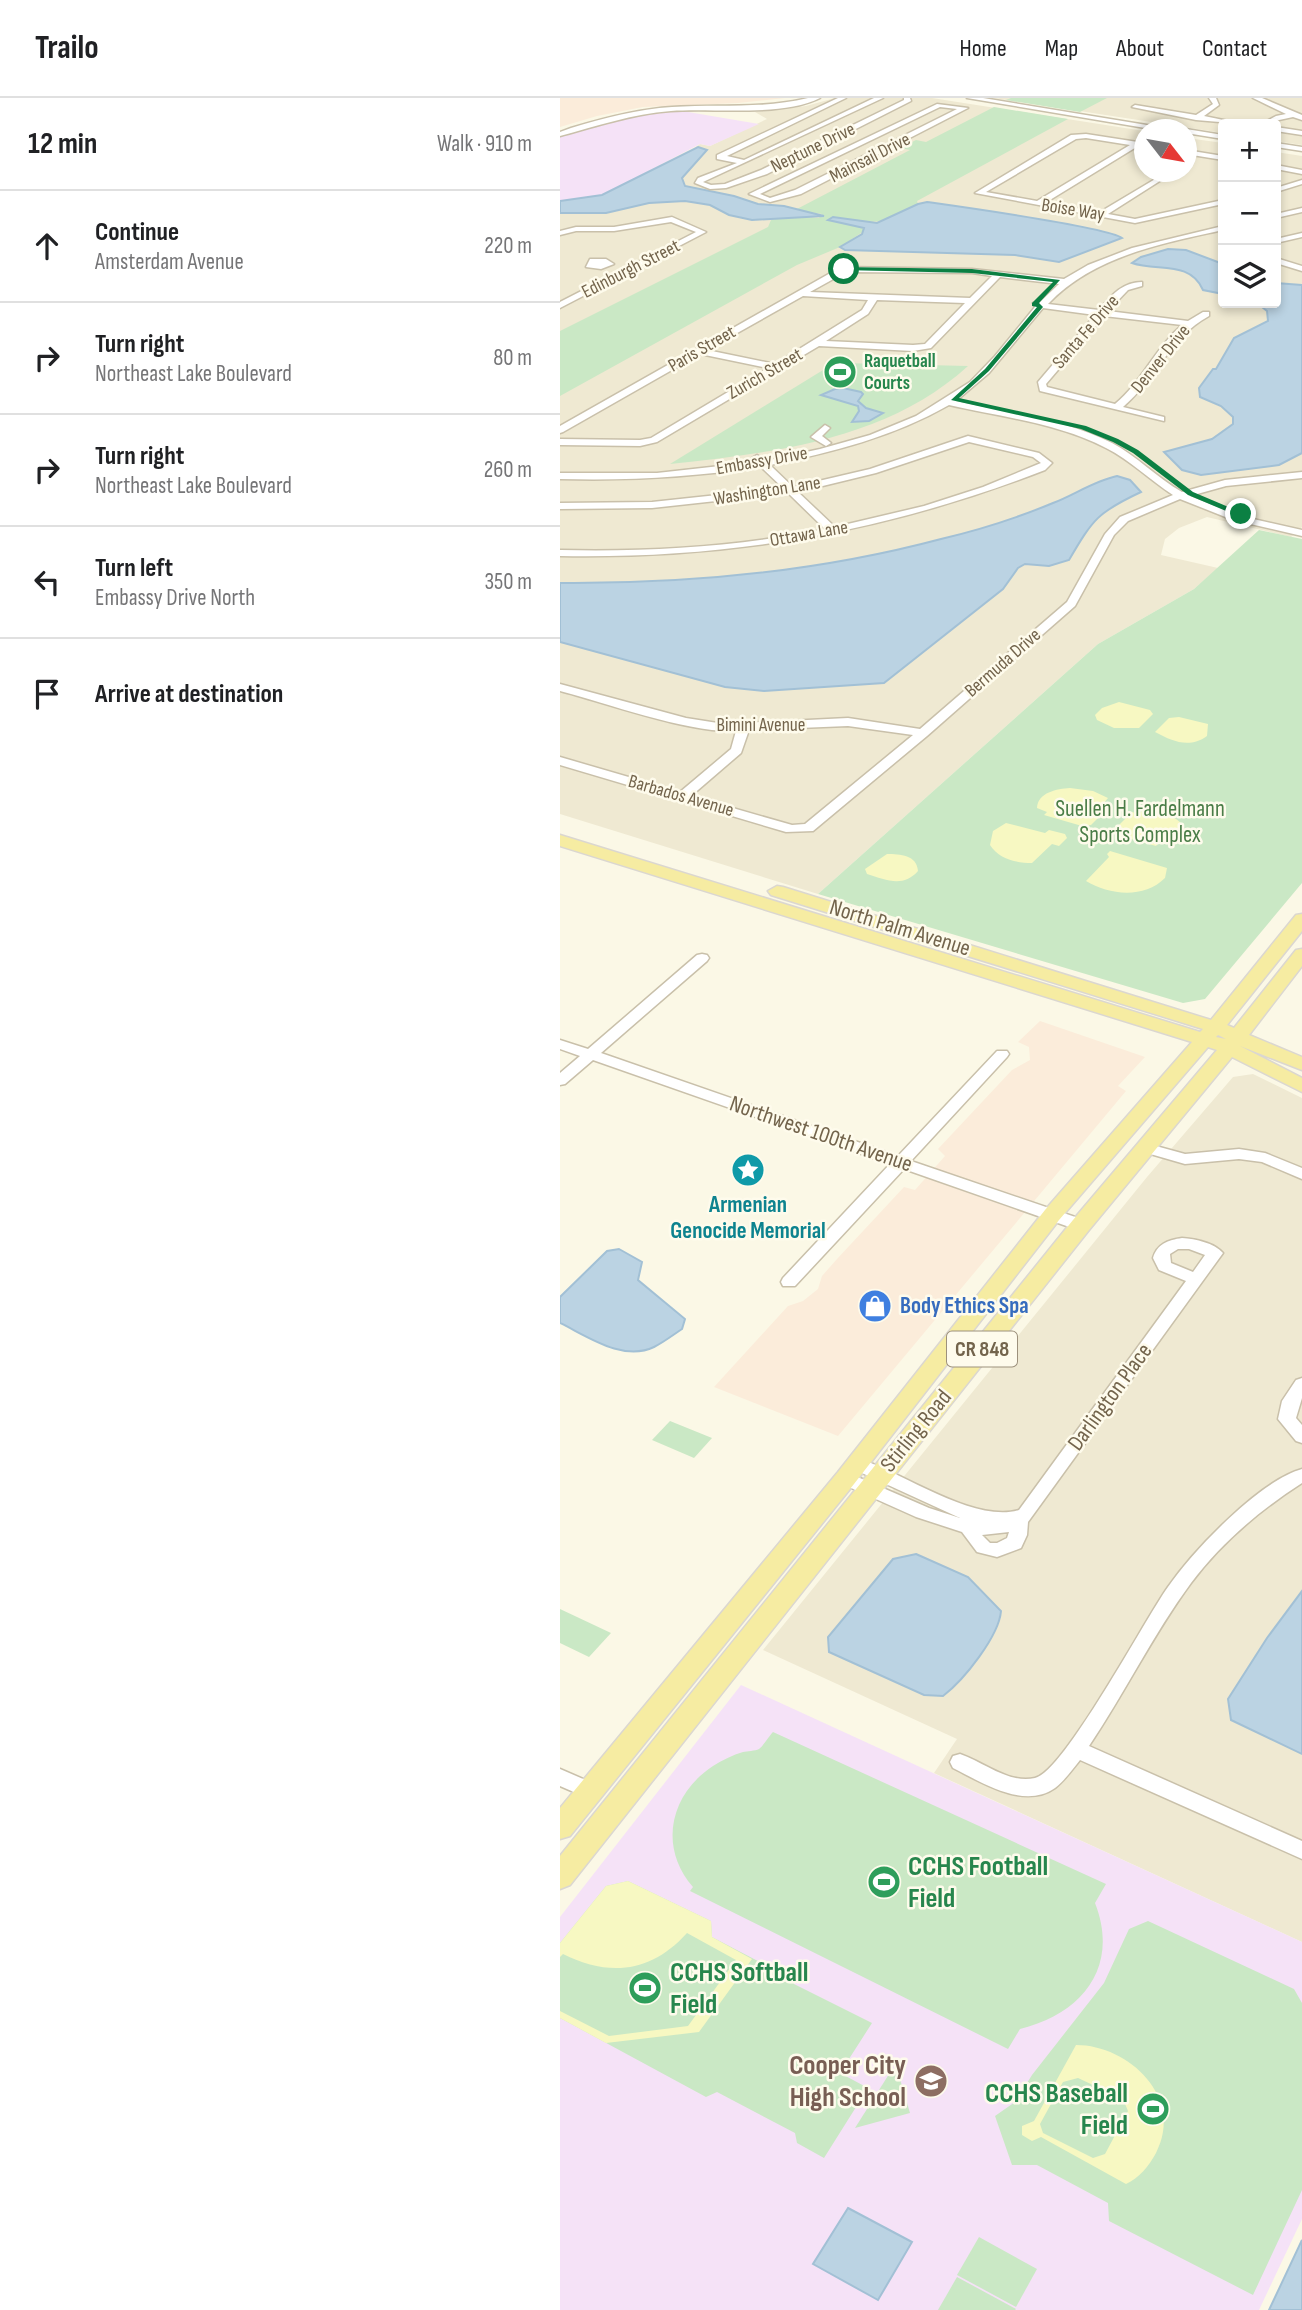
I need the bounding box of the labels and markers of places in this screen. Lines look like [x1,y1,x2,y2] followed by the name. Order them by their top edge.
[864,350,936,395] place label: Raquetball Courts
[821,353,859,391] sports icon: Raquetball Courts
[729,1151,767,1189] place icon: Armenian Genocide Memorial
[670,1191,826,1245] place label: Armenian Genocide Memorial
[856,1287,894,1325] shop icon: Body Ethics Spa
[900,1292,1029,1320] place label: Body Ethics Spa
[908,1850,1048,1915] place label: CCHS Football Field
[865,1863,903,1901] sports icon: CCHS Football Field
[670,1956,808,2021] place label: CCHS Softball Field
[626,1969,664,2007] sports icon: CCHS Softball Field
[789,2049,906,2114] place label: Cooper City High School
[912,2062,950,2100] school or university icon: Cooper City High School
[985,2077,1128,2142] place label: CCHS Baseball Field
[1134,2090,1172,2128] sports icon: CCHS Baseball Field

